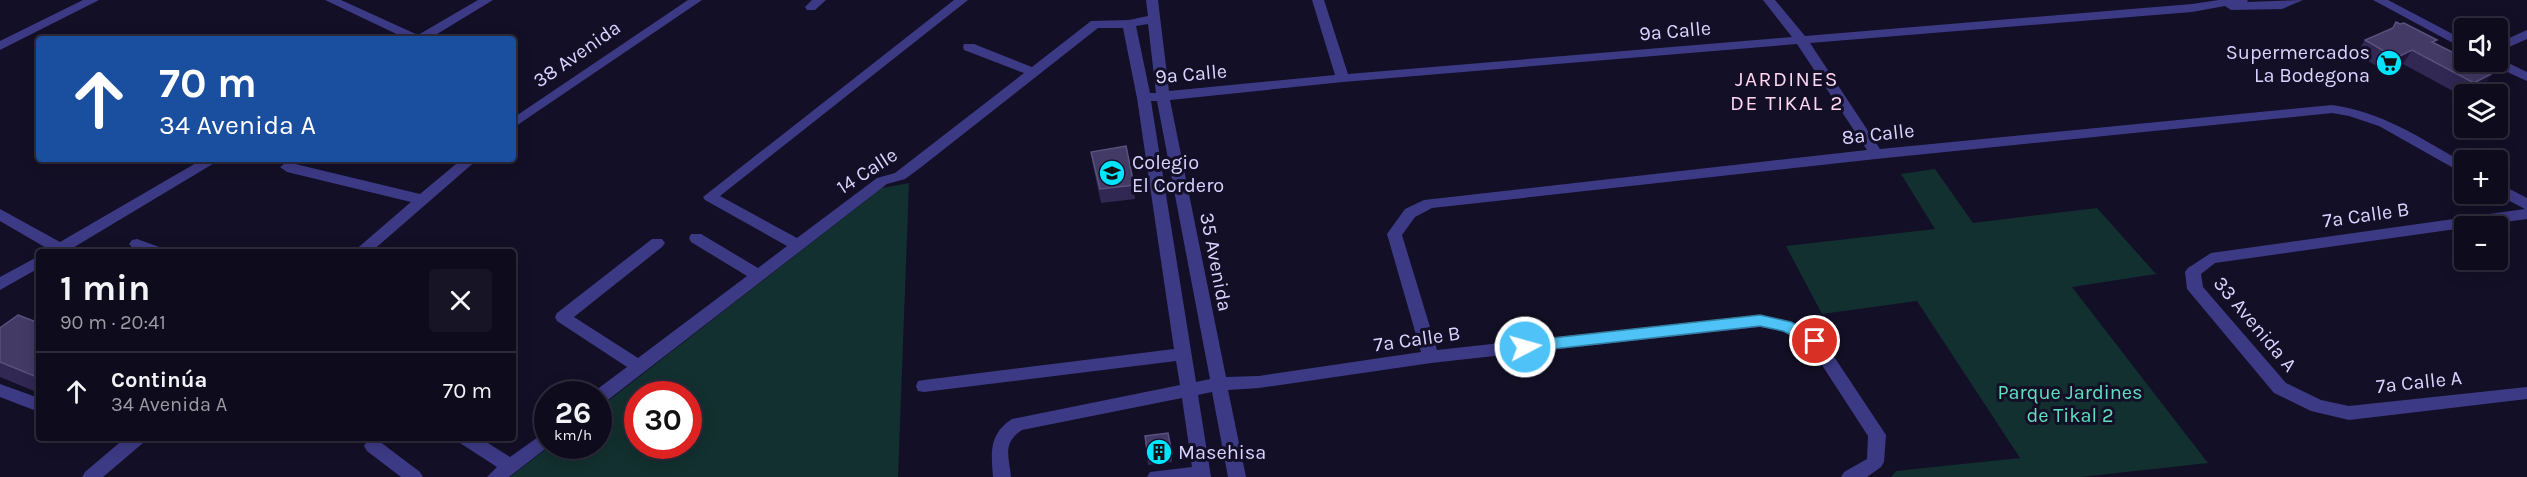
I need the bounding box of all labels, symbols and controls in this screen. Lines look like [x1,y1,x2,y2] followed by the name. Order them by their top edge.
[529,16,625,92] street label: 38 Avenida
[1638,16,1712,46] street label: 9a Calle
[2454,18,2508,270] map controls
[2454,18,2508,72] button: sound
[2226,41,2370,87] place label: Supermercados La Bodegona
[2374,48,2404,78] supermarket icon: Supermercados La Bodegona
[159,58,257,108] text: 70 m
[1154,59,1228,89] street label: 9a Calle
[60,60,138,138] icon: ahead
[1730,67,1844,115] district label: JARDINES DE TIKAL 2
[2454,84,2508,138] button: layers
[159,109,316,141] text: 34 Avenida A
[1841,119,1915,149] street label: 8a Calle
[833,143,901,199] street label: 14 Calle
[2454,150,2508,204] button: +
[1132,151,1224,197] place label: Colegio El Cordero
[1097,158,1127,188] school or university icon: Colegio El Cordero
[2321,198,2411,232] street label: 7a Calle B
[1195,211,1237,313] street label: 35 Avenida
[2454,216,2508,270] button: −
[60,267,150,309] text: 1 min
[429,269,492,332] button: close
[2209,272,2301,376] street label: 33 Avenida A
[60,311,166,334] text: 90 m · 20:41
[1493,315,1557,379] position arrow
[1789,315,1840,366] pin
[1372,322,1462,356] street label: 7a Calle B
[1798,324,1831,357] icon: arrive
[2375,366,2463,398] street label: 7a Calle A
[111,367,207,393] text: Continúa
[60,375,93,408] icon: ahead
[443,378,492,404] text: 70 m
[624,381,702,459] speed limit sign: 30
[1997,381,2143,427] park label: Parque Jardines de Tikal 2
[111,393,227,416] text: 34 Avenida A
[555,395,591,431] text: 26
[554,426,592,444] text: km/h
[1144,437,1174,467] building icon: Masehisa
[1178,441,1266,464] place label: Masehisa

